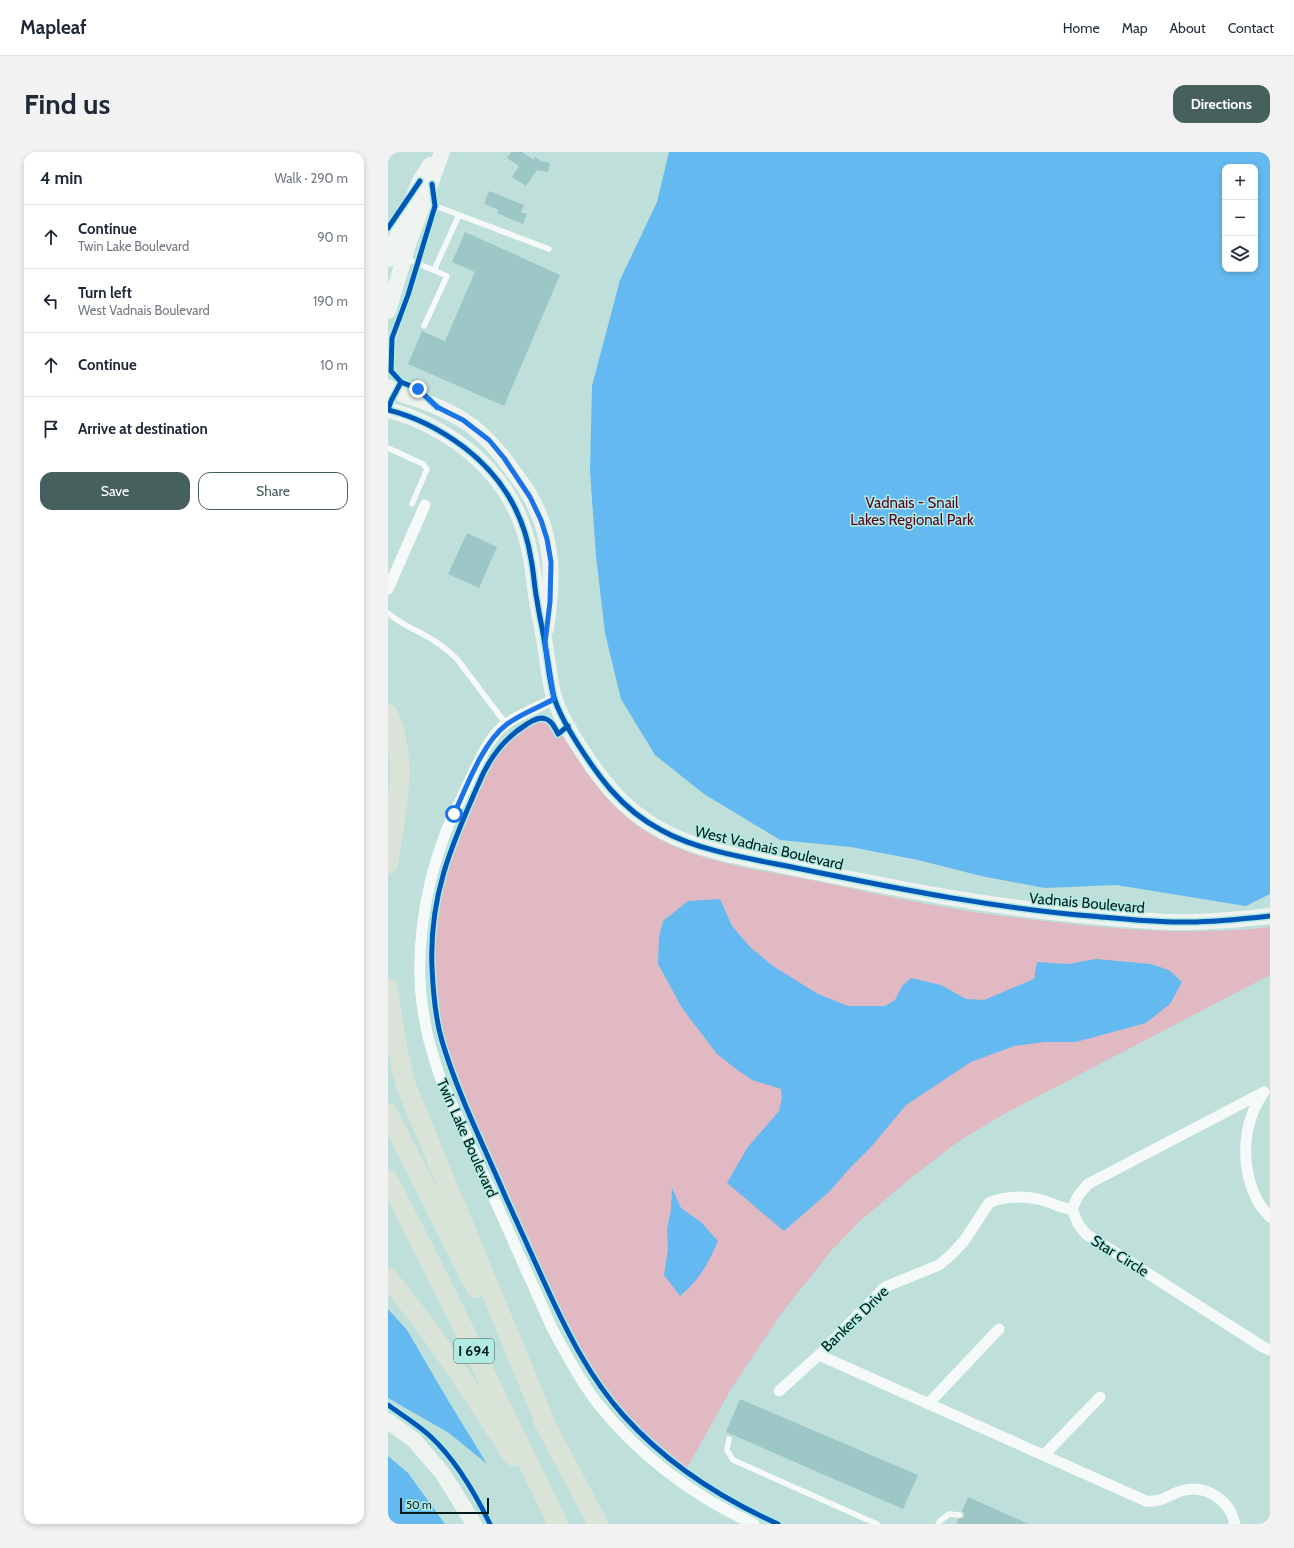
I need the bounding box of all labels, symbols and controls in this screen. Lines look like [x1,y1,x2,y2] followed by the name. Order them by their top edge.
[20,16,87,39] text: Mapleaf
[1063,19,1100,37] text: Home
[1122,19,1147,37] text: Map
[1169,19,1206,37] text: About
[1228,19,1274,37] text: Contact
[1173,85,1270,123] button: Directions
[24,87,110,121] text: Find us
[1222,164,1258,272] map controls
[1222,164,1258,200] button: +
[40,168,83,188] text: 4 min
[275,170,348,186] text: Walk · 290 m
[1222,200,1258,236] button: −
[78,220,137,238] text: Continue
[40,226,62,248] icon: ahead
[317,229,348,245] text: 90 m
[1222,236,1258,272] button: layers
[78,238,189,254] text: Twin Lake Boulevard
[78,284,132,302] text: Turn left
[40,290,62,312] icon: left
[313,293,348,309] text: 190 m
[78,302,210,318] text: West Vadnais Boulevard
[40,354,62,376] icon: ahead
[78,356,137,374] text: Continue
[320,357,348,373] text: 10 m
[409,380,427,398] route end
[40,418,62,440] icon: arrive
[78,420,208,438] text: Arrive at destination
[40,472,190,510] button: Save
[198,472,348,510] button: Share
[850,494,974,529] park label: Vadnais - Snail Lakes Regional Park
[445,805,463,823] route start
[693,822,845,874] street label: West Vadnais Boulevard
[1028,889,1146,917] street label: Vadnais Boulevard
[433,1076,501,1200] street label: Twin Lake Boulevard
[1088,1231,1152,1281] street label: Star Circle
[818,1282,893,1356] street label: Bankers Drive
[454,1339,494,1363] road number: I 694
[400,1496,489,1515] scale bar
[406,1498,432,1512] text: 50 m

